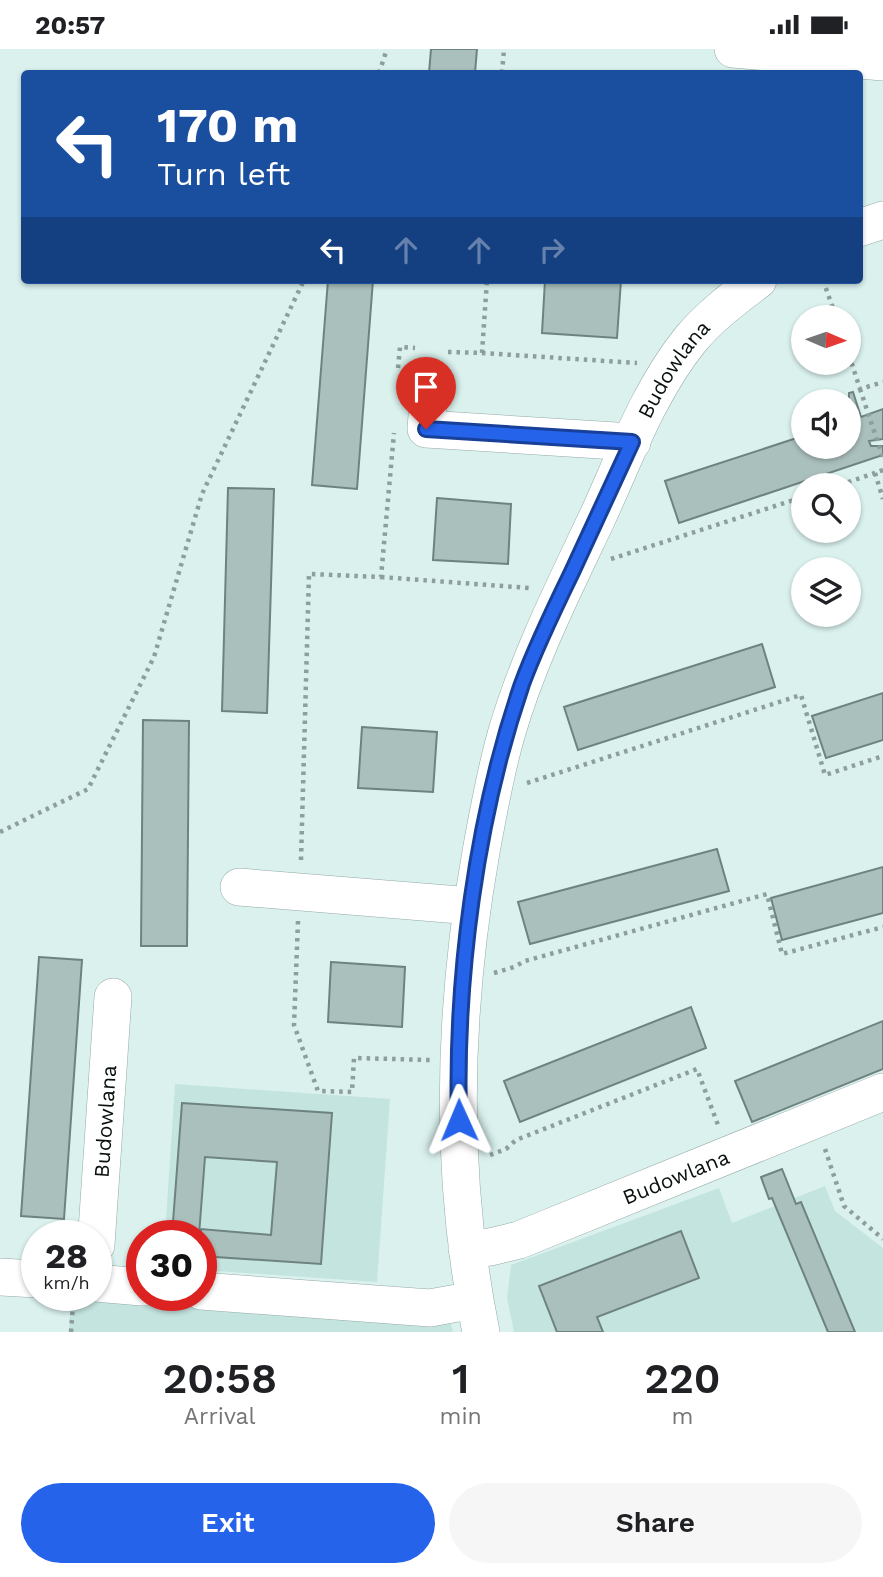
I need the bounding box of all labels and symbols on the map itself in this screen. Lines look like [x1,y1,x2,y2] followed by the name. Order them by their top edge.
[791,305,861,375] north arrow
[632,314,715,422] street label: Budowlana
[396,357,456,429] pin
[88,1064,121,1178] street label: Budowlana
[422,1083,496,1157] position arrow
[619,1143,733,1209] street label: Budowlana
[126,1220,217,1311] speed limit sign: 30

